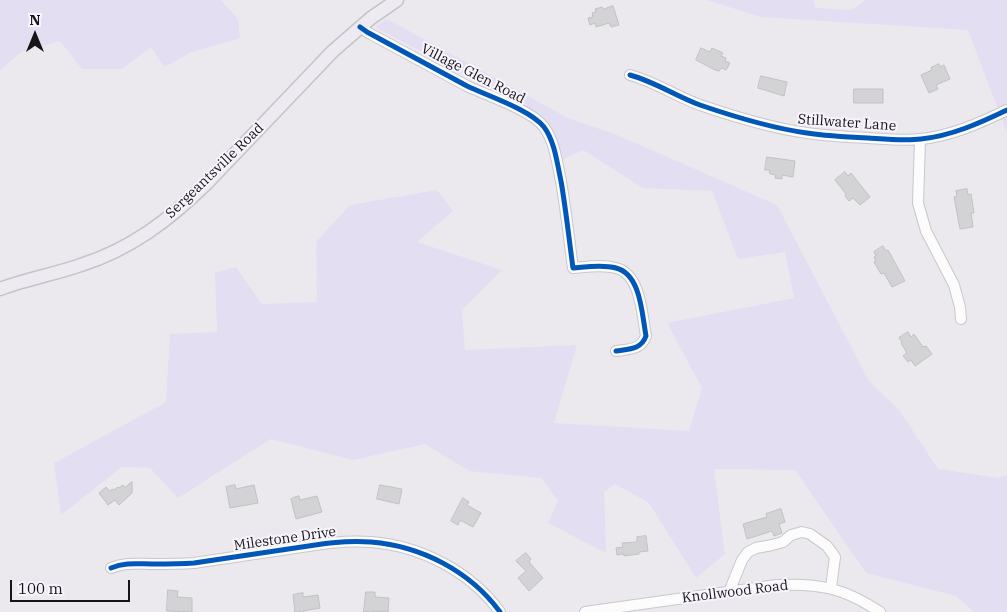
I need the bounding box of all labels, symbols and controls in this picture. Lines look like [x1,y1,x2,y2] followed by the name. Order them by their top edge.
[10,10,60,60] north arrow
[29,11,41,29] text: N
[418,40,528,108] street label: Village Glen Road
[797,111,897,135] street label: Stillwater Lane
[162,120,268,222] street label: Sergeantsville Road
[233,524,337,554] street label: Milestone Drive
[12,570,132,602] scale bar
[681,577,789,607] street label: Knollwood Road
[18,579,63,598] text: 100 m

